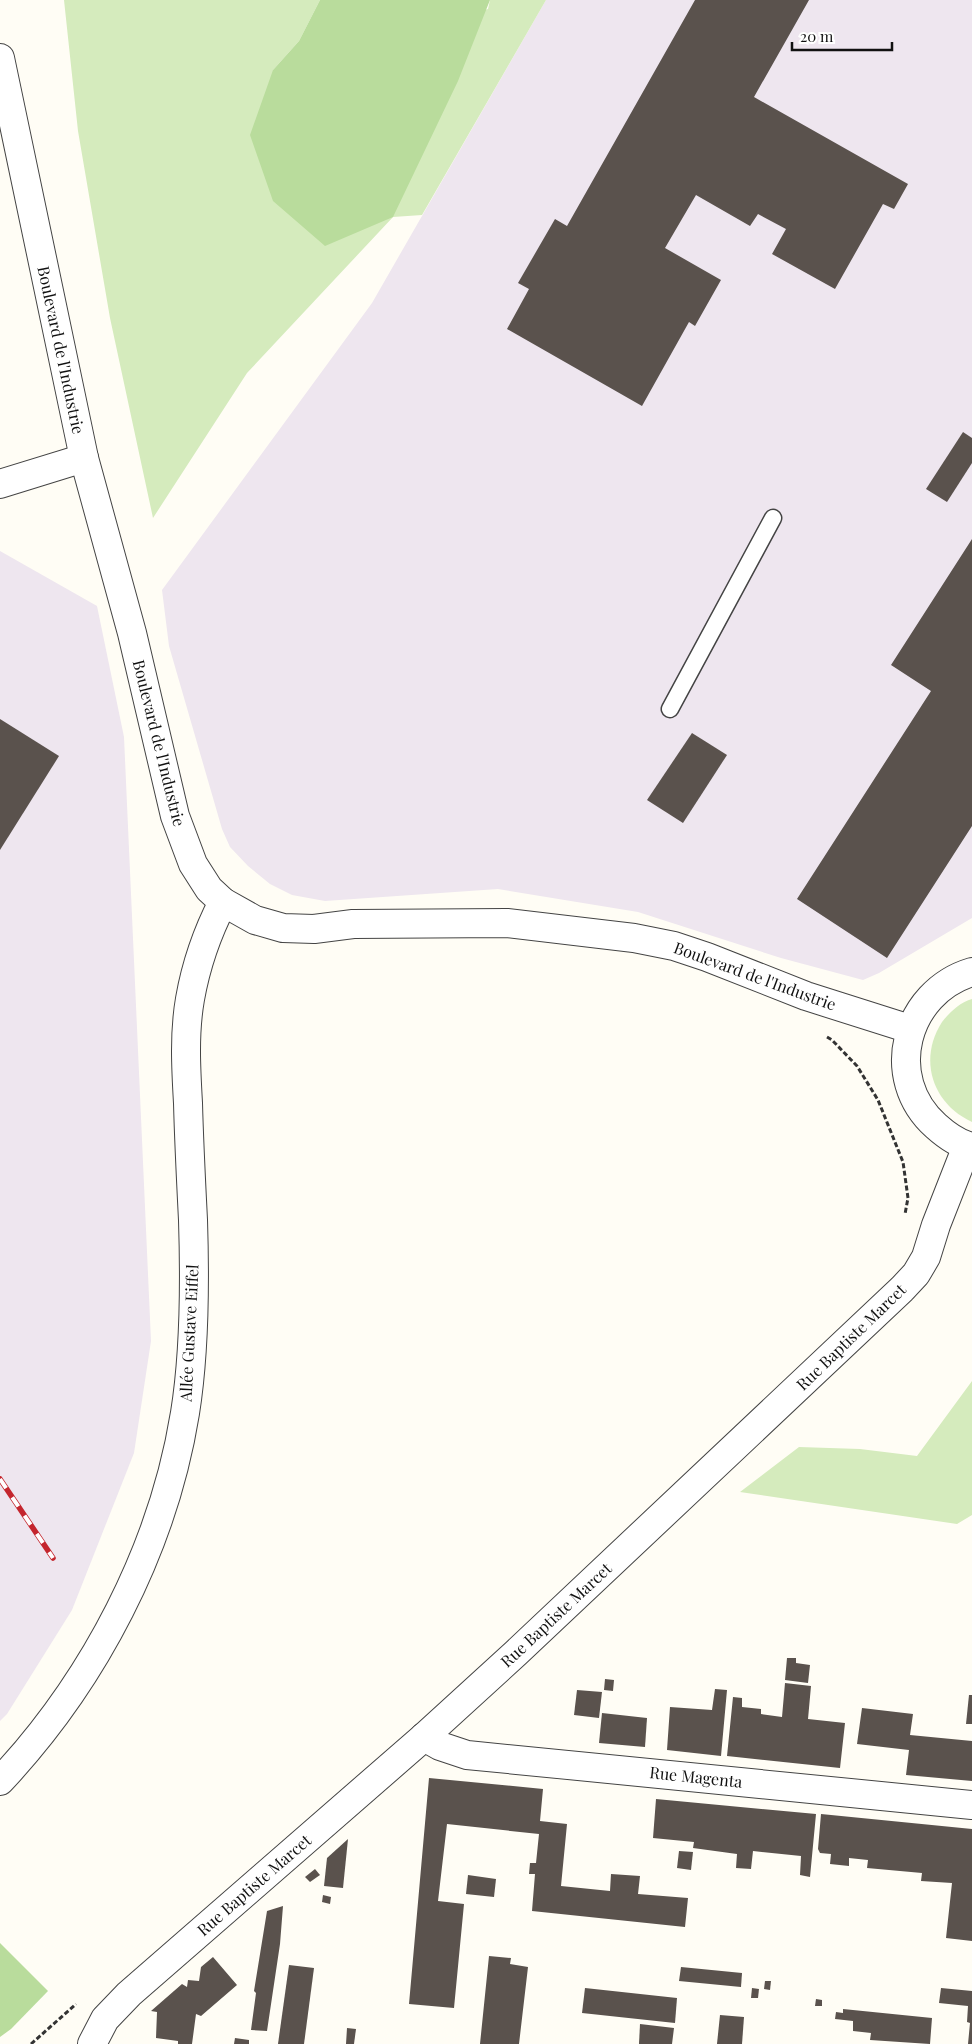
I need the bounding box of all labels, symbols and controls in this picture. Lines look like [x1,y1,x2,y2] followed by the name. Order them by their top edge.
[792,20,892,52] scale bar
[800,26,834,46] text: 20 m
[33,264,90,436] street label: Boulevard de l'Industrie
[129,657,190,828] street label: Boulevard de l'Industrie
[671,936,839,1015] street label: Boulevard de l'Industrie
[174,1263,203,1403] street label: Allée Gustave Eiffel
[791,1279,910,1394] street label: Rue Baptiste Marcet
[496,1557,616,1672] street label: Rue Baptiste Marcet
[649,1761,743,1792] street label: Rue Magenta
[192,1829,315,1940] street label: Rue Baptiste Marcet

